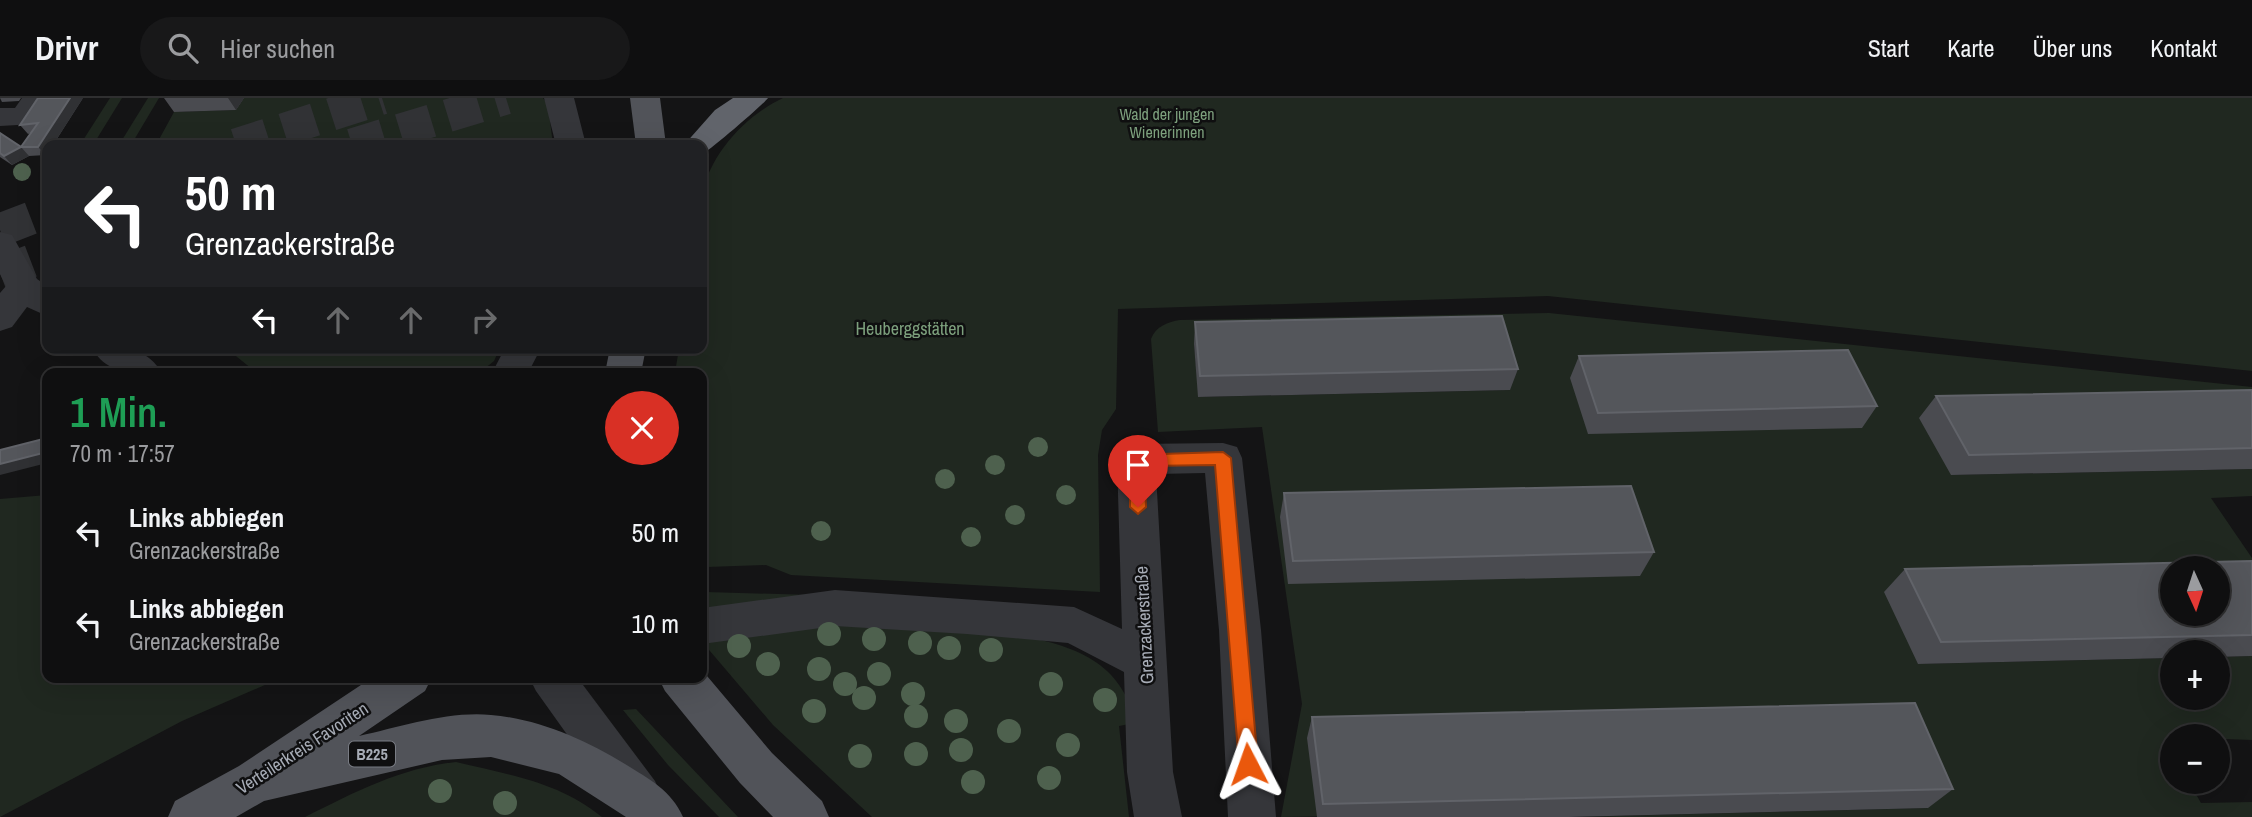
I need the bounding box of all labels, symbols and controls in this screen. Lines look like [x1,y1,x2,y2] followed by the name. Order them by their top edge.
[140,17,630,80] search box
[35,26,98,70] text: Drivr
[164,29,202,67] icon: search
[220,31,335,66] text: Hier suchen
[1868,32,1909,64] text: Start
[1947,32,1994,64] text: Karte
[2032,32,2112,64] text: Über uns
[2150,32,2217,64] text: Kontakt
[1119,103,1215,143] park label: Wald der jungen Wienerinnen
[185,159,277,225] text: 50 m
[70,168,161,259] icon: left
[185,222,395,265] text: Grenzackerstraße
[246,301,284,339] icon: left
[319,301,357,339] icon: ahead
[392,301,430,339] icon: ahead
[465,301,503,339] icon: right
[855,316,965,341] park label: Heuberggstätten
[70,384,167,440] text: 1 Min.
[605,391,679,465] button: close
[1108,435,1168,507] pin
[70,438,175,469] text: 70 m · 17:57
[1119,446,1157,484] icon: arrive
[129,500,284,535] text: Links abbiegen
[70,514,108,552] icon: left
[632,515,679,550] text: 50 m
[129,535,280,566] text: Grenzackerstraße
[2160,556,2230,626] north arrow
[2160,556,2230,794] map controls
[1128,565,1160,685] street label: Grenzackerstraße
[129,591,284,626] text: Links abbiegen
[70,605,108,643] icon: left
[632,606,679,641] text: 10 m
[129,626,280,657] text: Grenzackerstraße
[2160,640,2230,710] button: +
[231,696,373,800] street label: Verteilerkreis Favoriten
[2160,724,2230,794] button: −
[1211,727,1285,801] position arrow
[349,741,395,766] road number: B225

